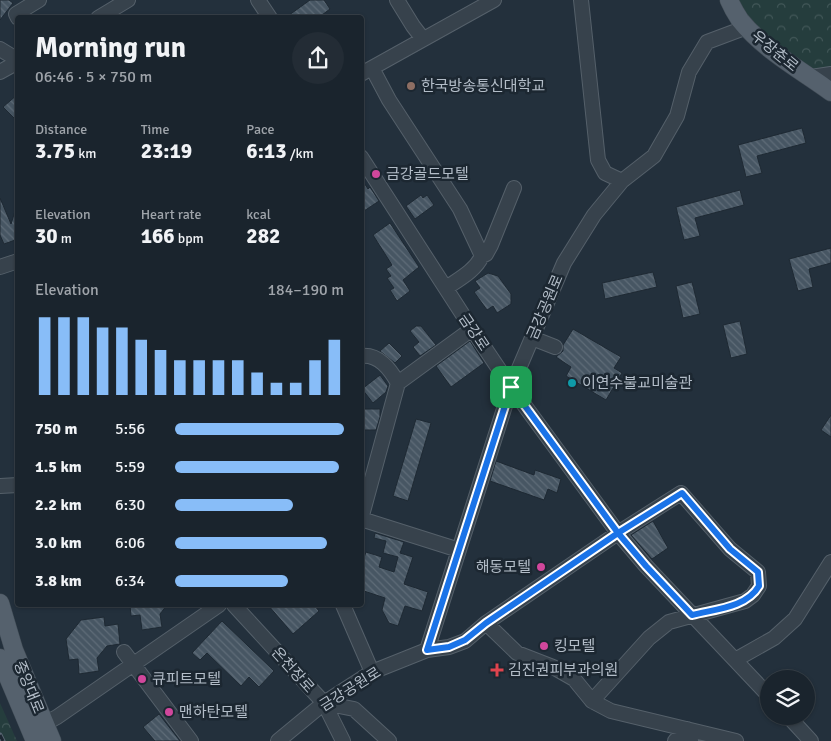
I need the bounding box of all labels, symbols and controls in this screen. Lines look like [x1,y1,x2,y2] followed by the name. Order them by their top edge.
[748,27,802,75] street label: 우장춘로
[35,31,186,65] text: Morning run
[292,32,344,84] button: share
[35,67,152,87] text: 06:46 · 5 × 750 m
[421,77,545,95] place label: 한국방송통신대학교
[405,80,417,92] marker: 한국방송통신대학교
[35,121,87,138] text: Distance
[141,121,170,138] text: Time
[246,121,275,138] text: Pace
[35,138,75,164] text: 3.75
[141,138,192,164] text: 23:19
[246,138,287,164] text: 6:13
[75,145,96,162] text: km
[287,145,314,162] text: /km
[386,165,469,183] place label: 금강골드모텔
[370,168,382,180] marker: 금강골드모텔
[35,206,91,223] text: Elevation
[141,206,201,223] text: Heart rate
[246,206,271,223] text: kcal
[35,223,58,249] text: 30
[141,223,175,249] text: 166
[246,223,280,249] text: 282
[58,230,72,247] text: m
[175,230,204,247] text: bpm
[523,272,567,342] street label: 금강공원로
[35,280,99,300] text: Elevation
[267,280,344,300] text: 184–190 m
[455,310,493,354] street label: 금강로
[490,366,532,408] pin
[497,373,525,401] icon: arrive
[582,374,693,392] place label: 이연수불교미술관
[566,377,578,389] marker: 이연수불교미술관
[35,419,77,439] text: 750 m
[115,419,145,439] text: 5:56
[35,457,82,477] text: 1.5 km
[115,457,145,477] text: 5:59
[35,495,82,515] text: 2.2 km
[115,495,145,515] text: 6:30
[35,533,82,553] text: 3.0 km
[115,533,145,553] text: 6:06
[476,558,531,576] place label: 해동모텔
[535,561,547,573] marker: 해동모텔
[35,571,82,591] text: 3.8 km
[115,571,145,591] text: 6:34
[554,637,595,655] place label: 킹모텔
[538,640,550,652] marker: 킹모텔
[268,643,318,697] street label: 온천장로
[10,658,48,716] street label: 중앙대로
[508,661,618,679] place label: 김진권피부과의원
[316,663,384,715] street label: 금강공원로
[490,663,504,677] marker: 김진권피부과의원
[152,670,221,688] place label: 큐피트모텔
[760,670,815,725] map controls
[760,670,815,725] button: layers
[136,673,148,685] marker: 큐피트모텔
[179,703,248,721] place label: 맨하탄모텔
[163,706,175,718] marker: 맨하탄모텔

